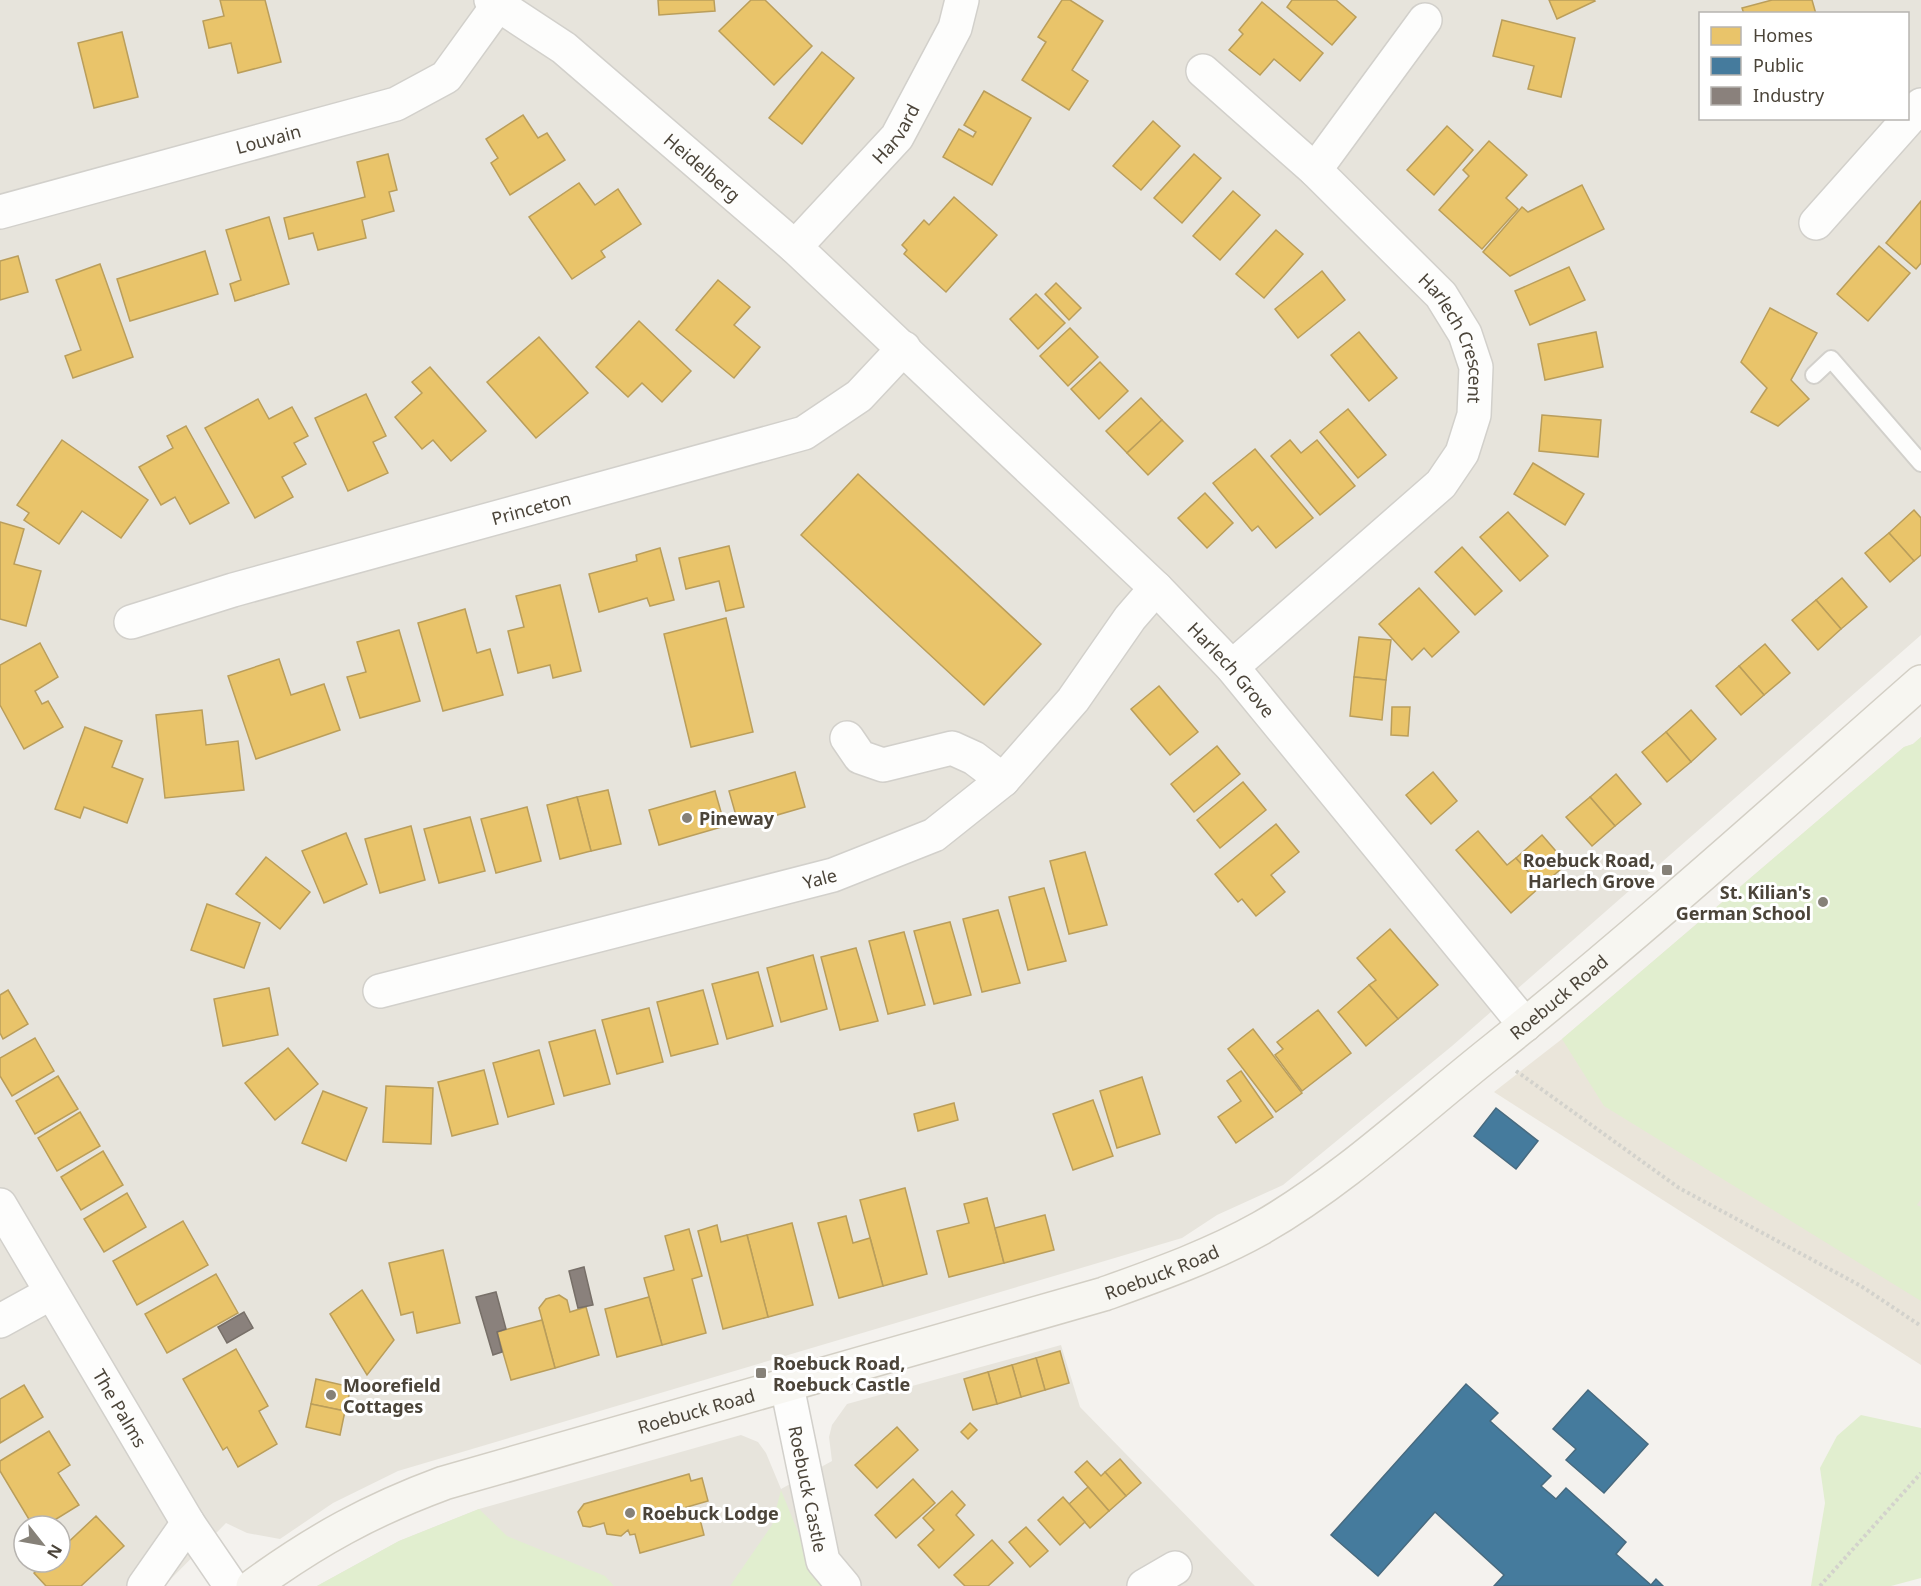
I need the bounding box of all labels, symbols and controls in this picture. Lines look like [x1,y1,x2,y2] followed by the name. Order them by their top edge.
[1699,12,1909,120] legend
[1753,23,1813,47] text: Homes
[1753,53,1804,77] text: Public
[1753,83,1825,107] text: Industry
[866,99,925,169] street label: Harvard
[233,119,303,159] street label: Louvain
[659,128,746,207] street label: Heidelberg
[1413,268,1488,404] street label: Harlech Crescent
[489,486,573,530] street label: Princeton
[1183,616,1280,722] street label: Harlech Grove
[699,806,775,830] place label: Pineway
[680,811,694,825] marker: Pineway
[1523,848,1655,893] place label: Roebuck Road, Harlech Grove
[800,863,839,894] street label: Yale
[1660,863,1674,877] marker: Roebuck Road, Harlech Grove
[1676,880,1811,925] place label: St. Kilian's German School
[1816,895,1830,909] marker: St. Kilian's German School
[1504,949,1613,1045] street label: Roebuck Road
[1101,1239,1223,1305] street label: Roebuck Road
[773,1351,910,1396] place label: Roebuck Road, Roebuck Castle
[88,1365,153,1452] street label: The Palms
[754,1366,768,1380] marker: Roebuck Road, Roebuck Castle
[343,1373,441,1418] place label: Moorefield Cottages
[635,1383,757,1439] street label: Roebuck Road
[324,1388,338,1402] marker: Moorefield Cottages
[783,1423,833,1554] street label: Roebuck Castle
[642,1501,779,1525] place label: Roebuck Lodge
[623,1506,637,1520] marker: Roebuck Lodge
[12,1514,72,1574] north arrow
[42,1540,68,1563] text: N

